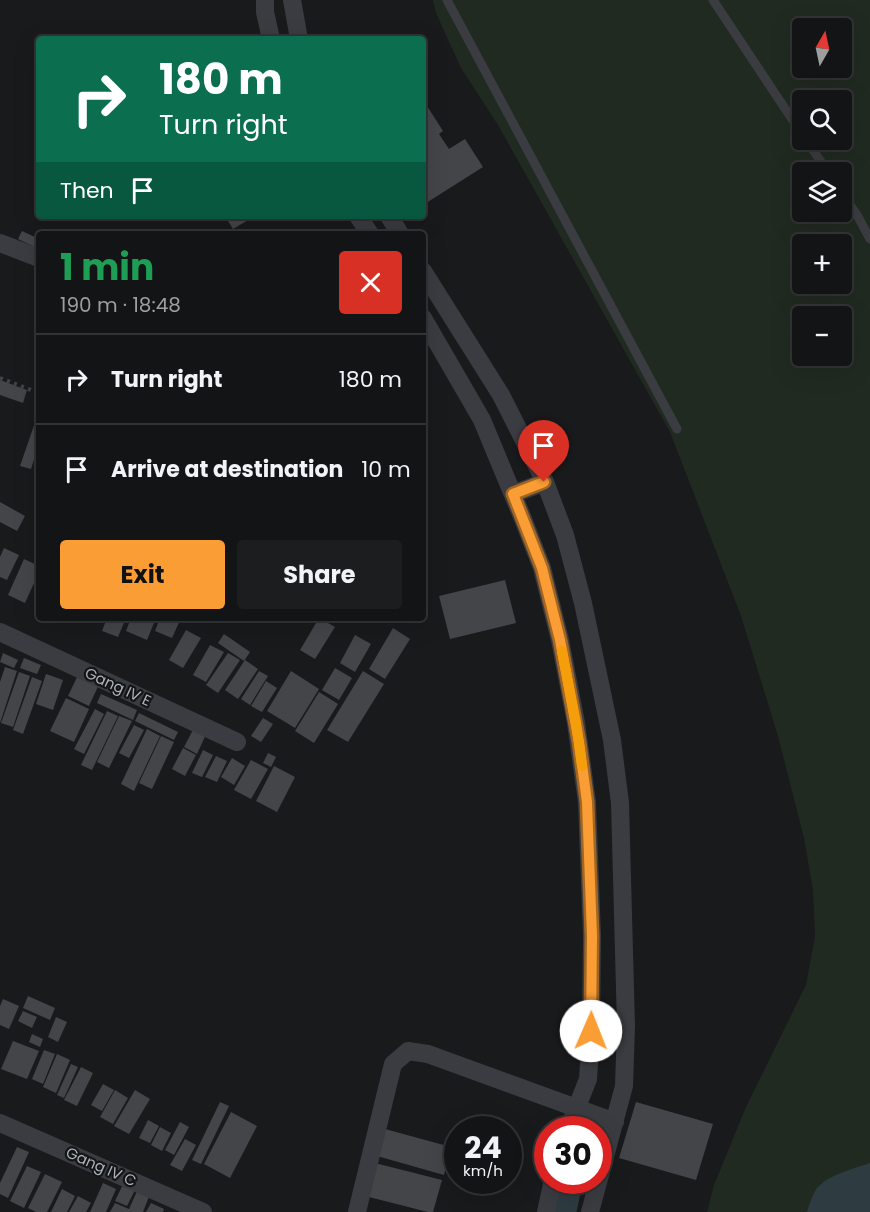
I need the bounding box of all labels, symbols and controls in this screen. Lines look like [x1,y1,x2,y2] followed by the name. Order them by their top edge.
[792,18,852,78] north arrow
[792,18,852,366] map controls
[159,50,283,109] text: 180 m
[60,60,138,138] icon: right
[792,90,852,150] button: search
[159,106,288,143] text: Turn right
[792,162,852,222] button: layers
[126,174,159,207] icon: arrive
[60,175,114,206] text: Then
[792,234,852,294] button: +
[60,242,154,293] text: 1 min
[339,251,402,314] button: close
[60,291,181,319] text: 190 m · 18:48
[792,306,852,366] button: −
[60,363,93,396] icon: right
[111,364,222,395] text: Turn right
[339,364,402,395] text: 180 m
[518,420,569,482] pin
[527,429,560,462] icon: arrive
[60,453,93,486] icon: arrive
[111,454,343,485] text: Arrive at destination
[361,454,411,485] text: 10 m
[60,540,225,609] button: Exit
[237,540,402,609] button: Share
[82,662,155,711] street label: Gang IV E
[559,999,623,1063] position arrow
[534,1116,612,1194] speed limit sign: 30
[464,1126,502,1169] text: 24
[63,1142,140,1191] street label: Gang IV C
[463,1160,503,1181] text: km/h

